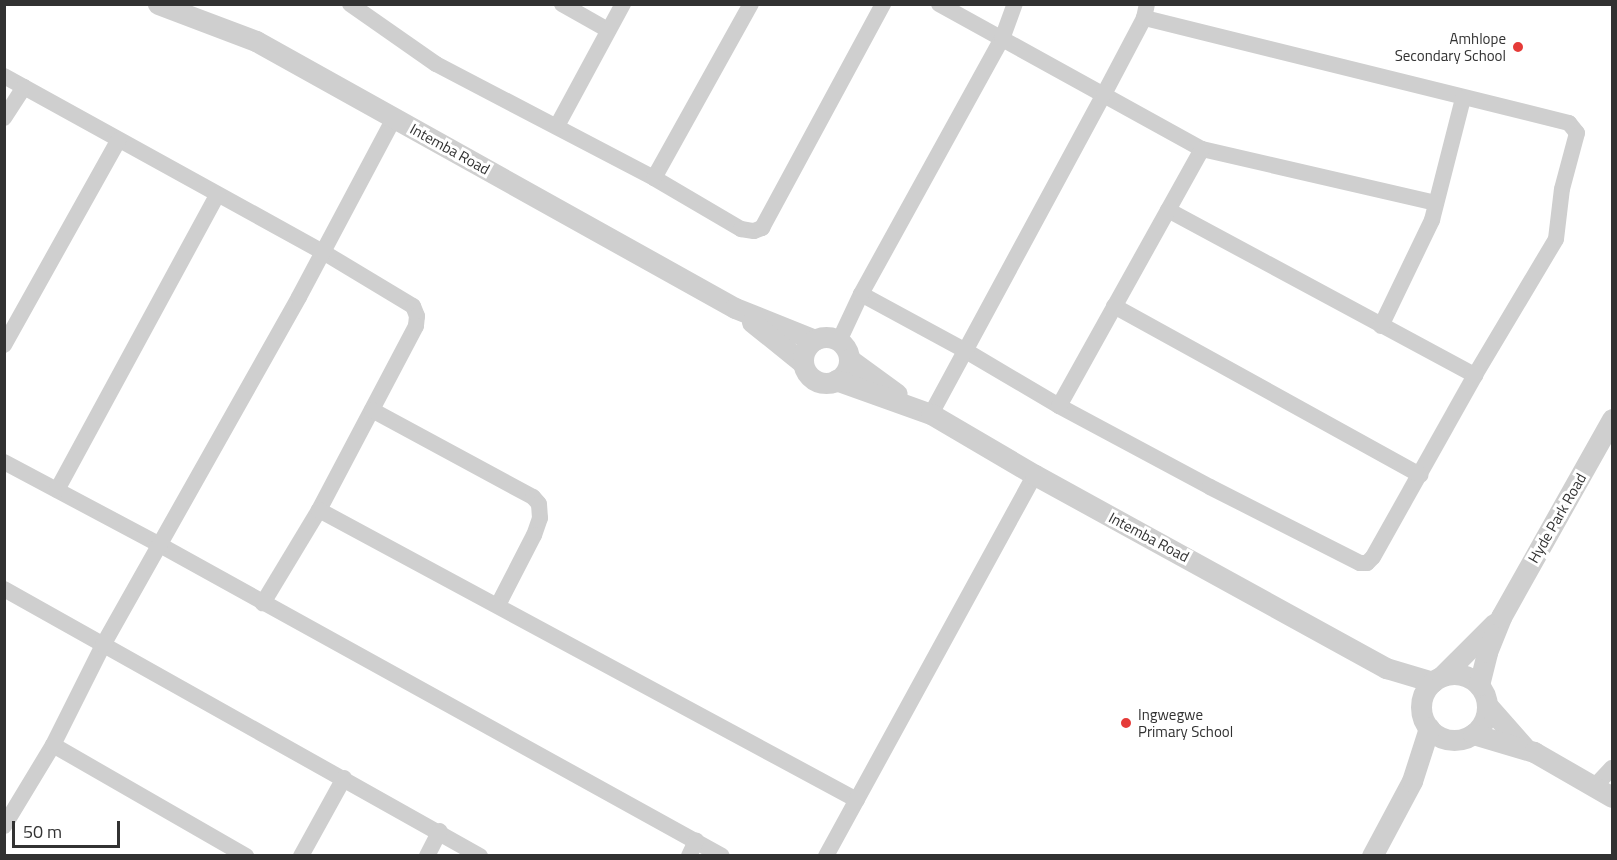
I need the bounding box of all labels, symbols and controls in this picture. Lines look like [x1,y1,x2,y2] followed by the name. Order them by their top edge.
[1395,29,1506,64] place label: Amhlope Secondary School
[1511,40,1525,54] marker: Amhlope Secondary School
[407,120,493,178] street label: Intemba Road
[1524,470,1590,566] street label: Hyde Park Road
[1106,508,1192,566] street label: Intemba Road
[1138,705,1233,740] place label: Ingwegwe Primary School
[1119,716,1133,730] marker: Ingwegwe Primary School
[15,809,123,847] scale bar
[23,818,62,845] text: 50 m

